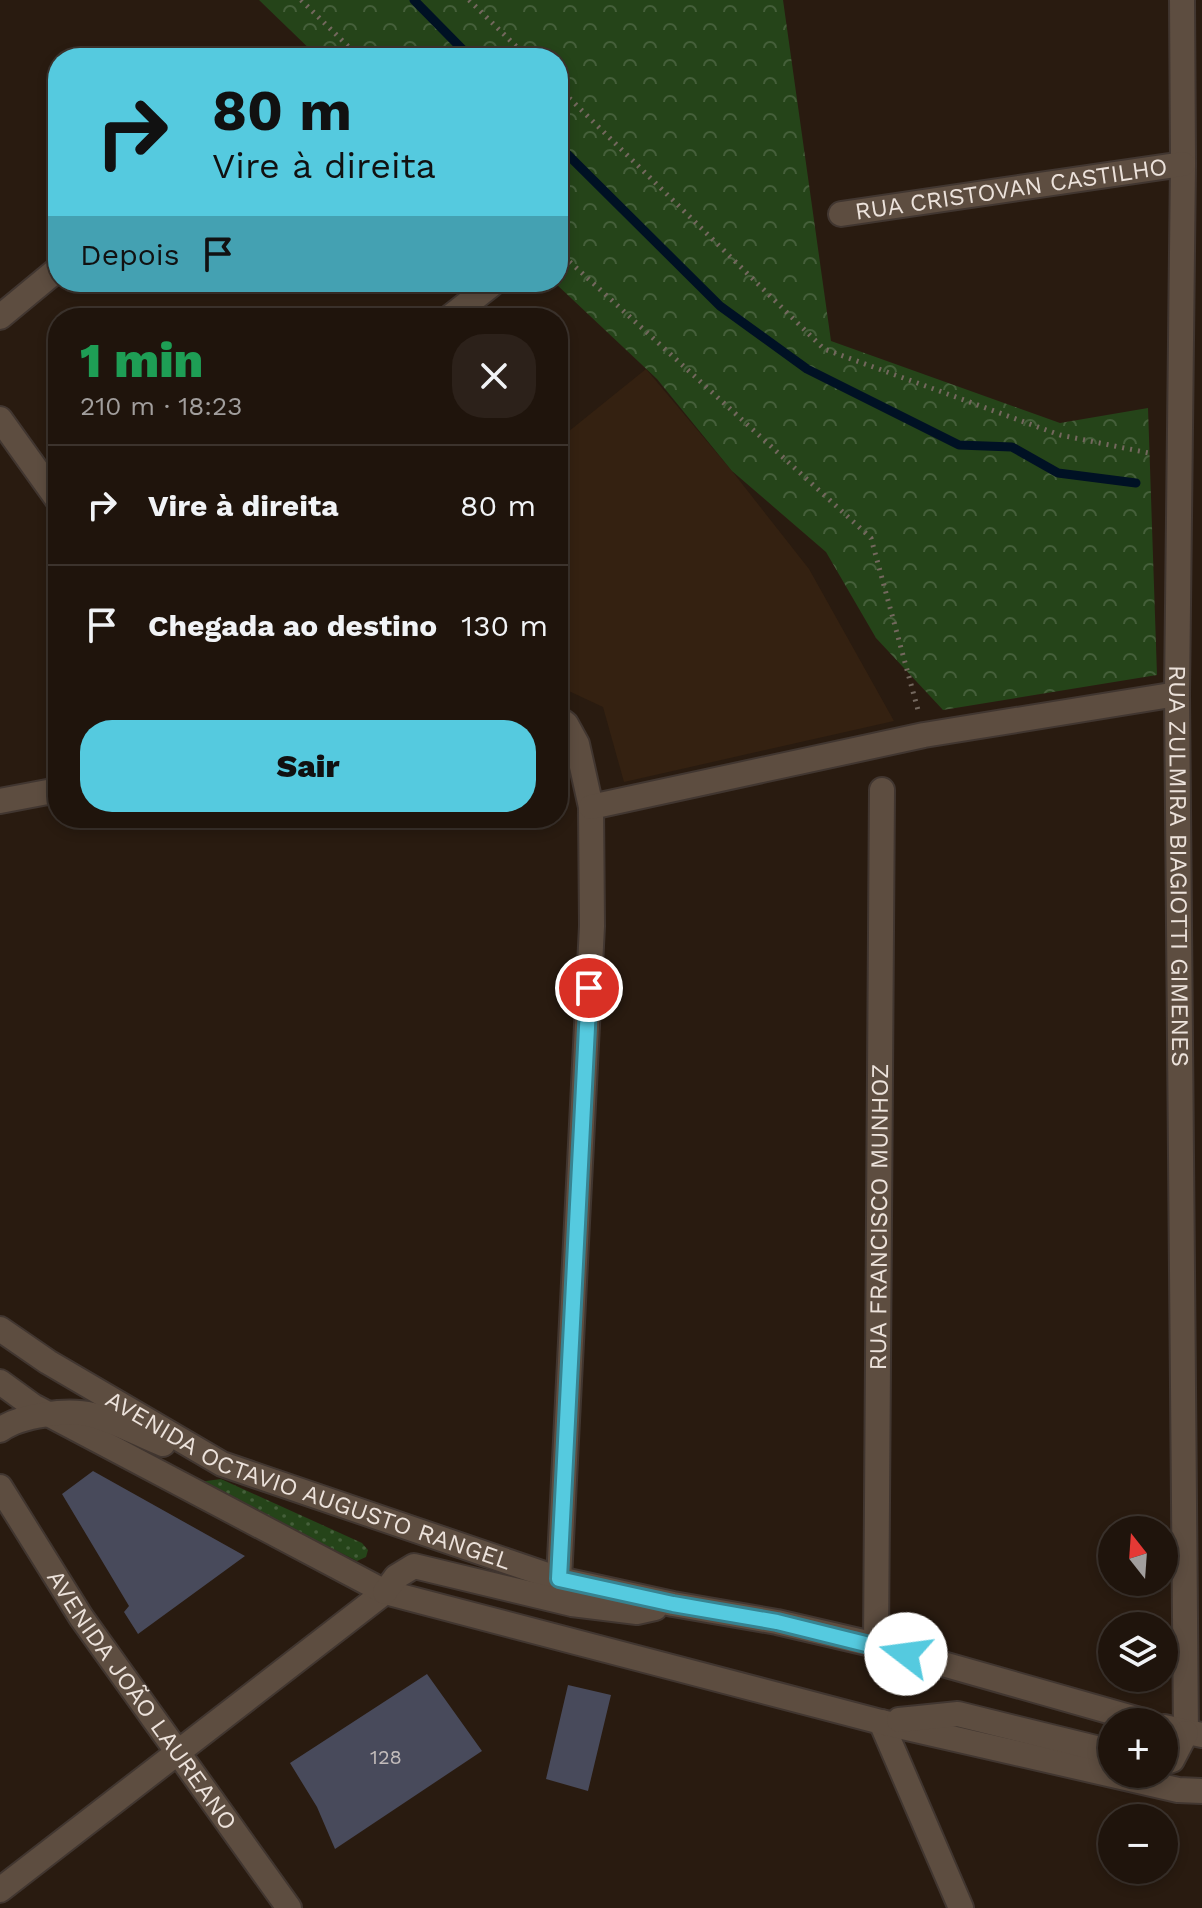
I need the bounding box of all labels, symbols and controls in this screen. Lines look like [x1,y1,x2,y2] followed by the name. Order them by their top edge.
[212,78,352,144] text: 80 m
[80,80,184,184] icon: right
[212,145,436,187] text: Vire à direita
[853,152,1169,226] street label: RUA CRISTOVAN CASTILHO
[196,232,240,276] icon: arrive
[80,237,180,272] text: Depois
[80,332,203,389] text: 1 min
[452,334,536,418] button: close
[80,391,242,421] text: 210 m · 18:23
[80,483,124,527] icon: right
[148,488,339,523] text: Vire à direita
[460,488,536,523] text: 80 m
[80,603,124,647] icon: arrive
[148,608,437,643] text: Chegada ao destino
[461,608,548,643] text: 130 m
[1163,665,1194,1067] street label: RUA ZULMIRA BIAGIOTTI GIMENES
[80,720,536,812] button: Sair
[555,954,623,1022] pin
[567,966,611,1010] icon: arrive
[864,1064,894,1370] street label: RUA FRANCISCO MUNHOZ
[101,1385,515,1576] street label: AVENIDA OCTAVIO AUGUSTO RANGEL
[1098,1516,1178,1596] north arrow
[1098,1516,1178,1884] map controls
[41,1565,243,1835] street label: AVENIDA JOÃO LAUREANO
[864,1612,948,1696] position arrow
[1098,1612,1178,1692] button: layers
[1098,1708,1178,1788] button: +
[370,1745,402,1769] house number: 128
[1098,1804,1178,1884] button: −

